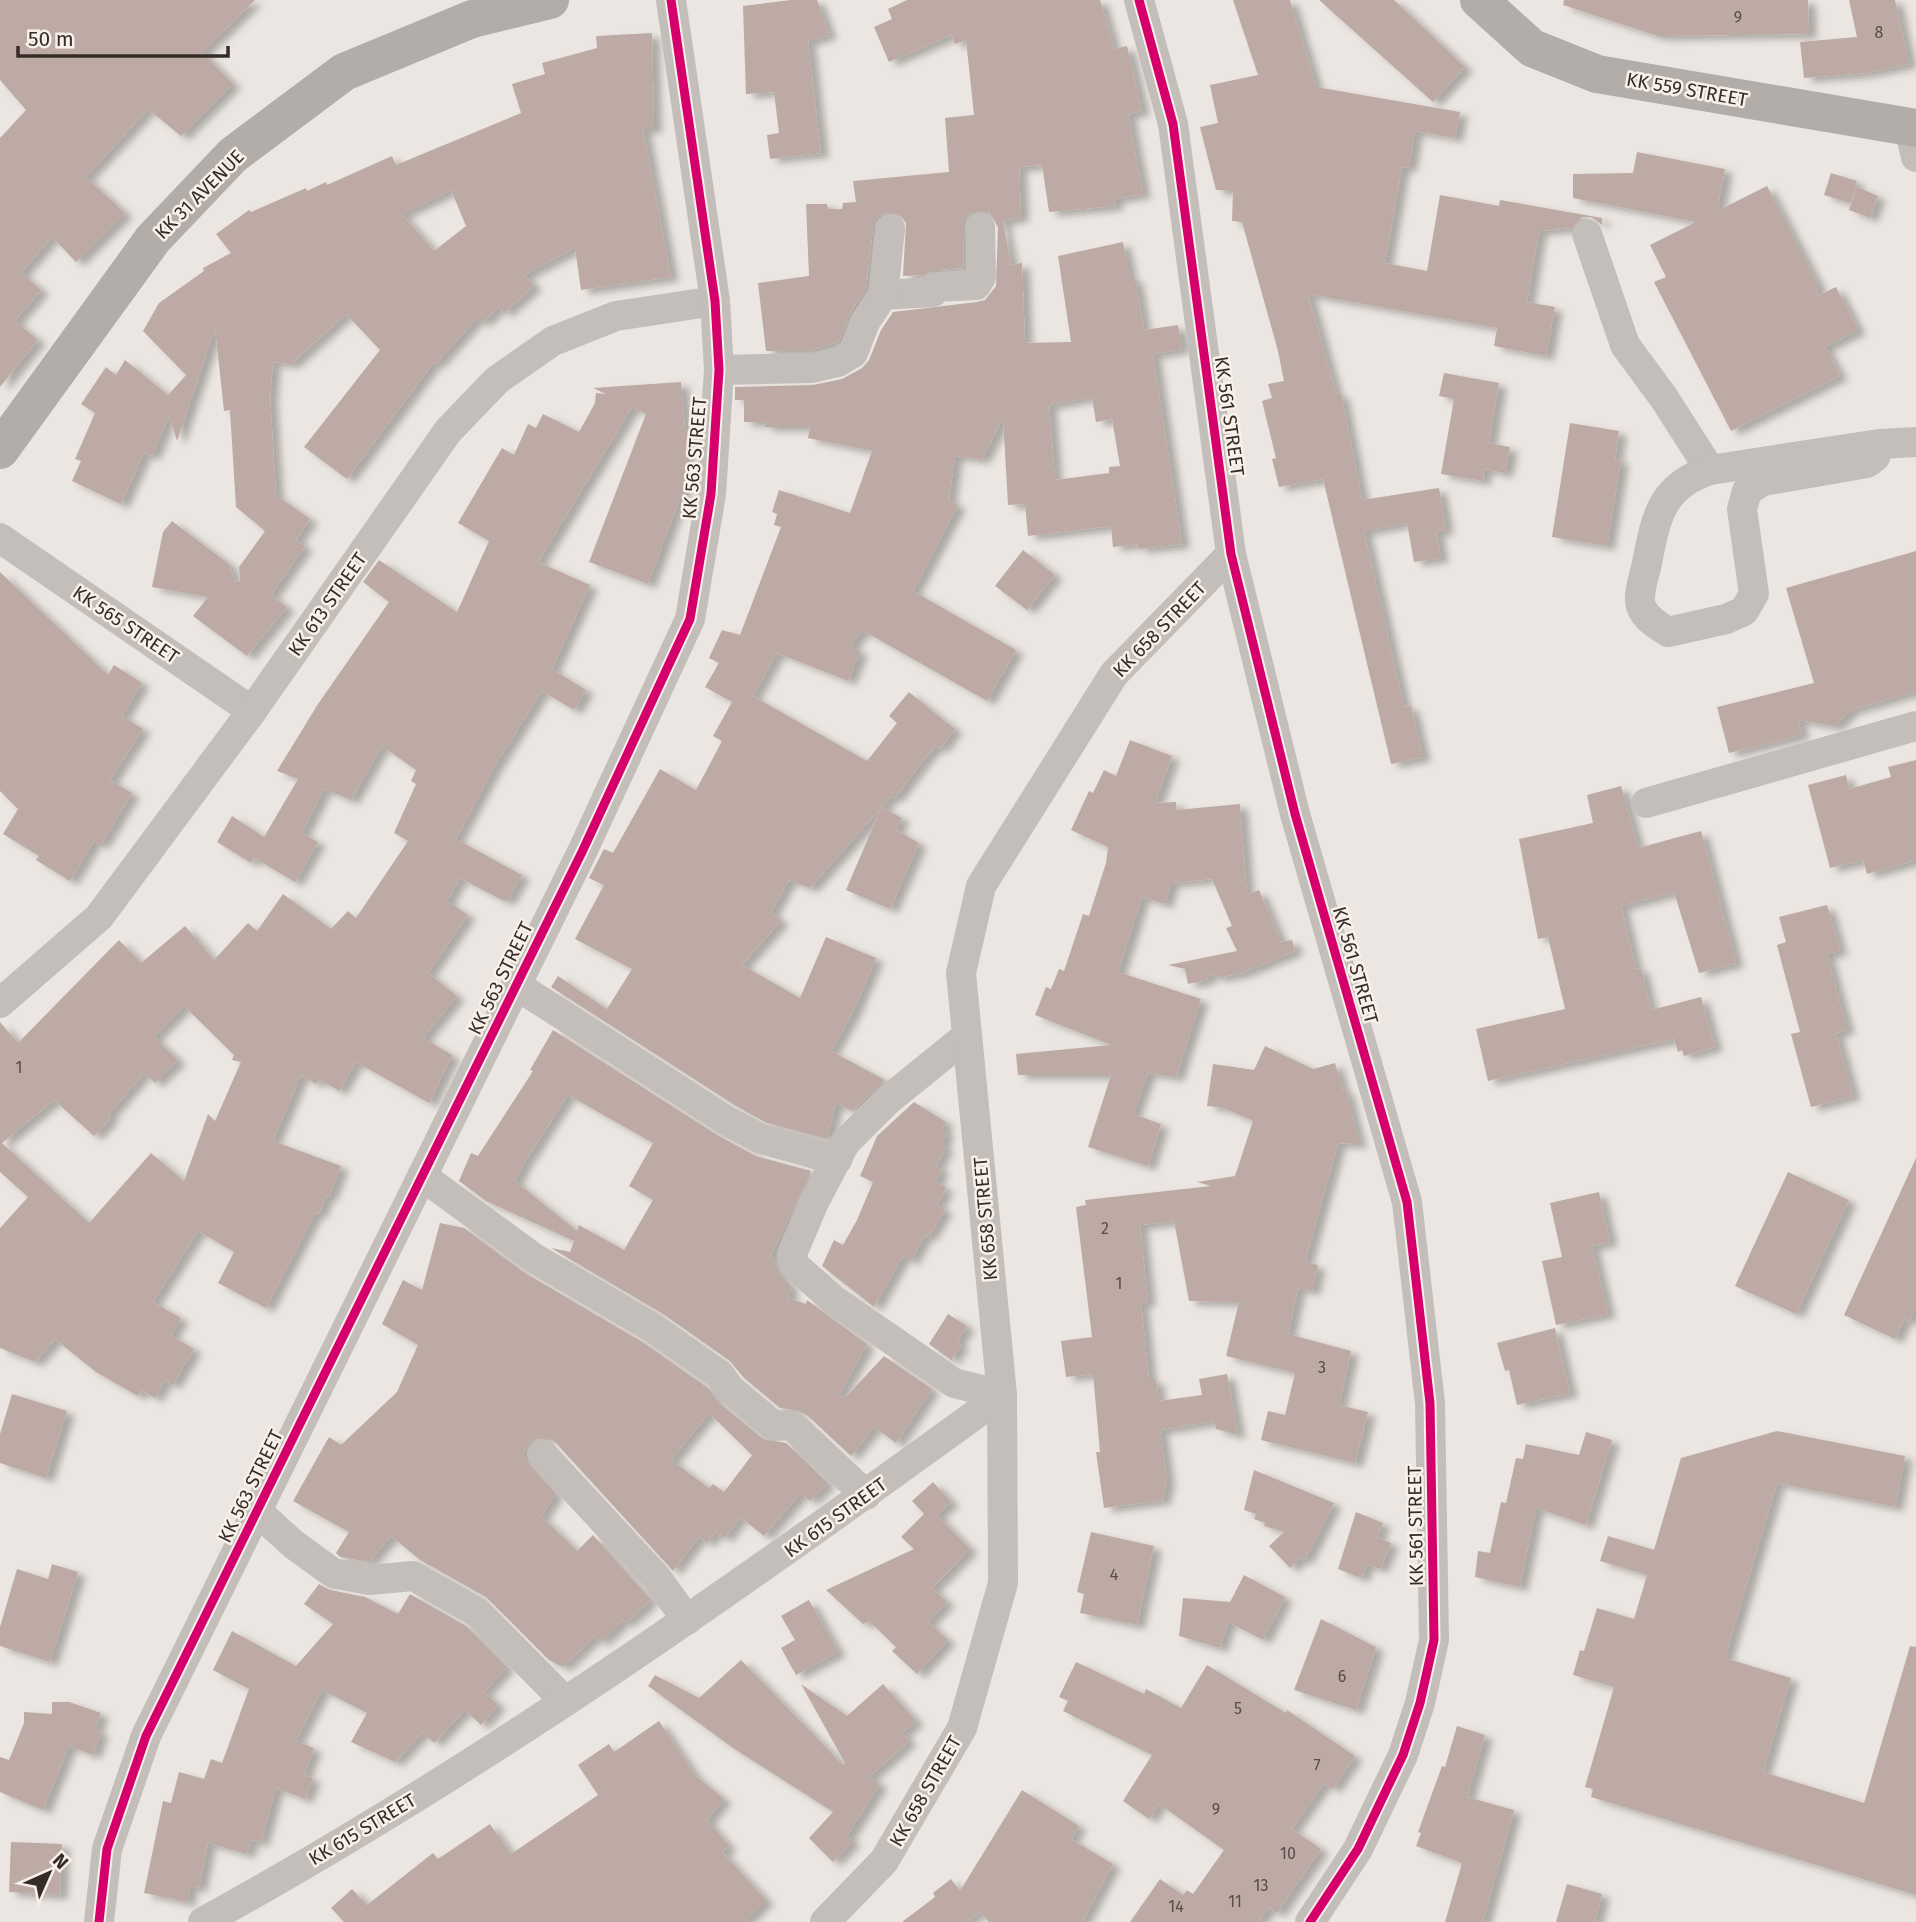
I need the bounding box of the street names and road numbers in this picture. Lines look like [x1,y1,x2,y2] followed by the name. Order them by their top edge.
[1625,68,1749,111] street label: KK 559 STREET
[150,145,249,244] street label: KK 31 AVENUE
[1210,355,1249,478] street label: KK 561 STREET
[678,396,711,520] street label: KK 563 STREET
[283,548,372,660] street label: KK 613 STREET
[1108,577,1211,682] street label: KK 658 STREET
[68,581,183,668] street label: KK 565 STREET
[1328,904,1383,1027] street label: KK 561 STREET
[463,918,538,1038] street label: KK 563 STREET
[969,1156,1002,1282] street label: KK 658 STREET
[213,1426,288,1546] street label: KK 563 STREET
[1403,1465,1428,1587] street label: KK 561 STREET
[780,1472,891,1562] street label: KK 615 STREET
[885,1732,966,1851] street label: KK 658 STREET
[305,1788,420,1870] street label: KK 615 STREET

